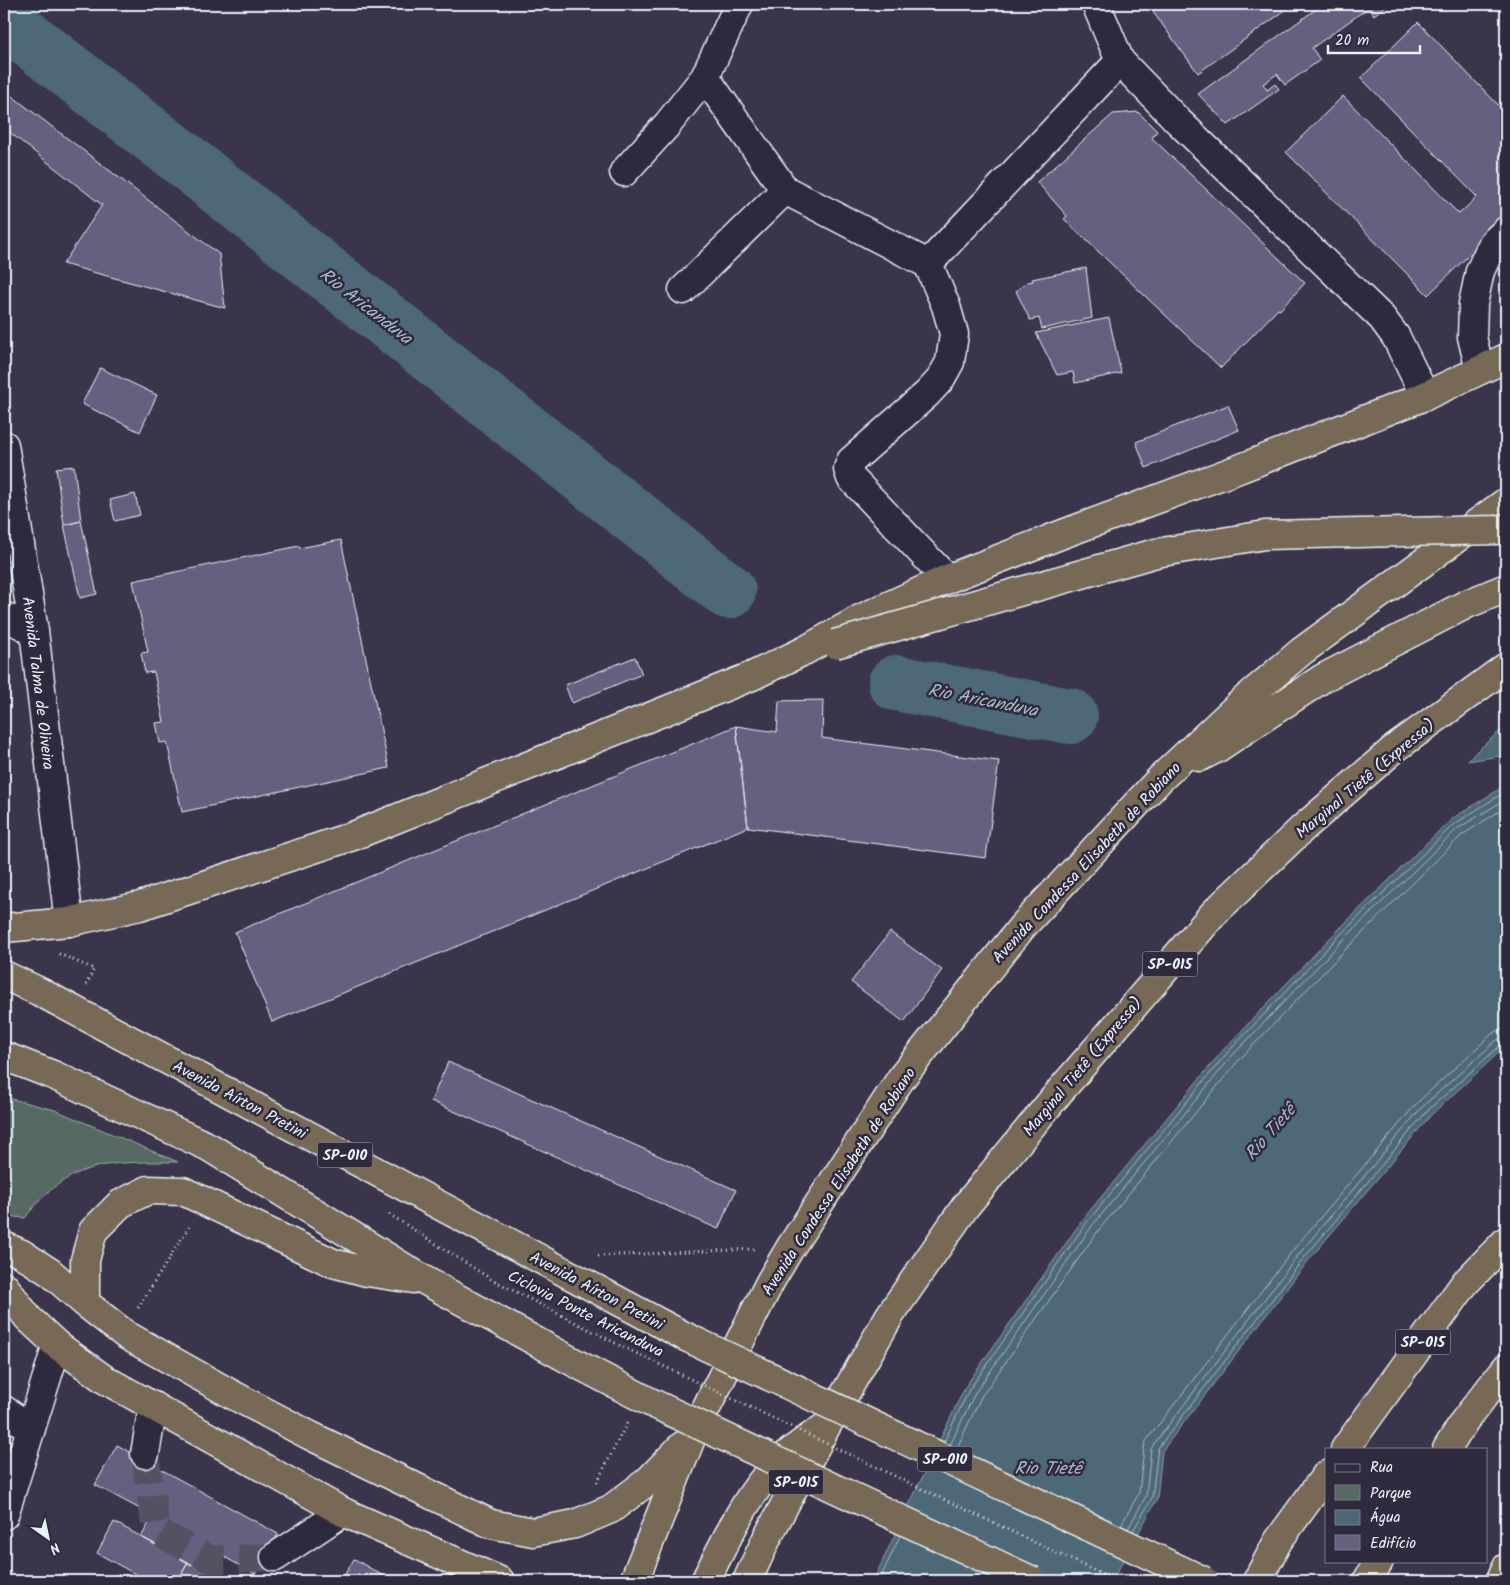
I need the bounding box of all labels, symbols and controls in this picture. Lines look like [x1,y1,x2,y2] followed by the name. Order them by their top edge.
[1328,22,1420,54] scale bar
[1335,29,1369,53] text: 20 m
[312,262,419,354] water label: Rio Aricanduva
[14,595,61,771] street label: Avenida Talma de Oliveira
[925,677,1042,727] water label: Rio Aricanduva
[1291,713,1441,845] street label: Marginal Tietê (Expressa)
[987,757,1188,970] street label: Avenida Condessa Elisabeth de Robiano
[1142,952,1198,976] road number: SP-015
[1017,992,1149,1142] street label: Marginal Tietê (Expressa)
[168,1054,312,1147] street label: Avenida Aírton Pretini
[756,1063,923,1301] street label: Avenida Condessa Elisabeth de Robiano
[1238,1096,1306,1168] water label: Rio Tietê
[318,1142,372,1168] road number: SP-010
[525,1245,669,1338] street label: Avenida Aírton Pretini
[503,1264,668,1365] street label: Ciclovia Ponte Aricanduva
[1396,1330,1450,1354] road number: SP-015
[918,1446,972,1472] road number: SP-010
[1325,1448,1488,1562] legend
[1014,1455,1085,1484] water label: Rio Tietê
[1370,1456,1393,1480] text: Rua
[768,1470,824,1494] road number: SP-015
[1370,1482,1411,1506] text: Parque
[1370,1506,1401,1530] text: Água
[22,1512,72,1562] north arrow
[1370,1532,1416,1556] text: Edifício
[45,1536,64,1560] text: N

